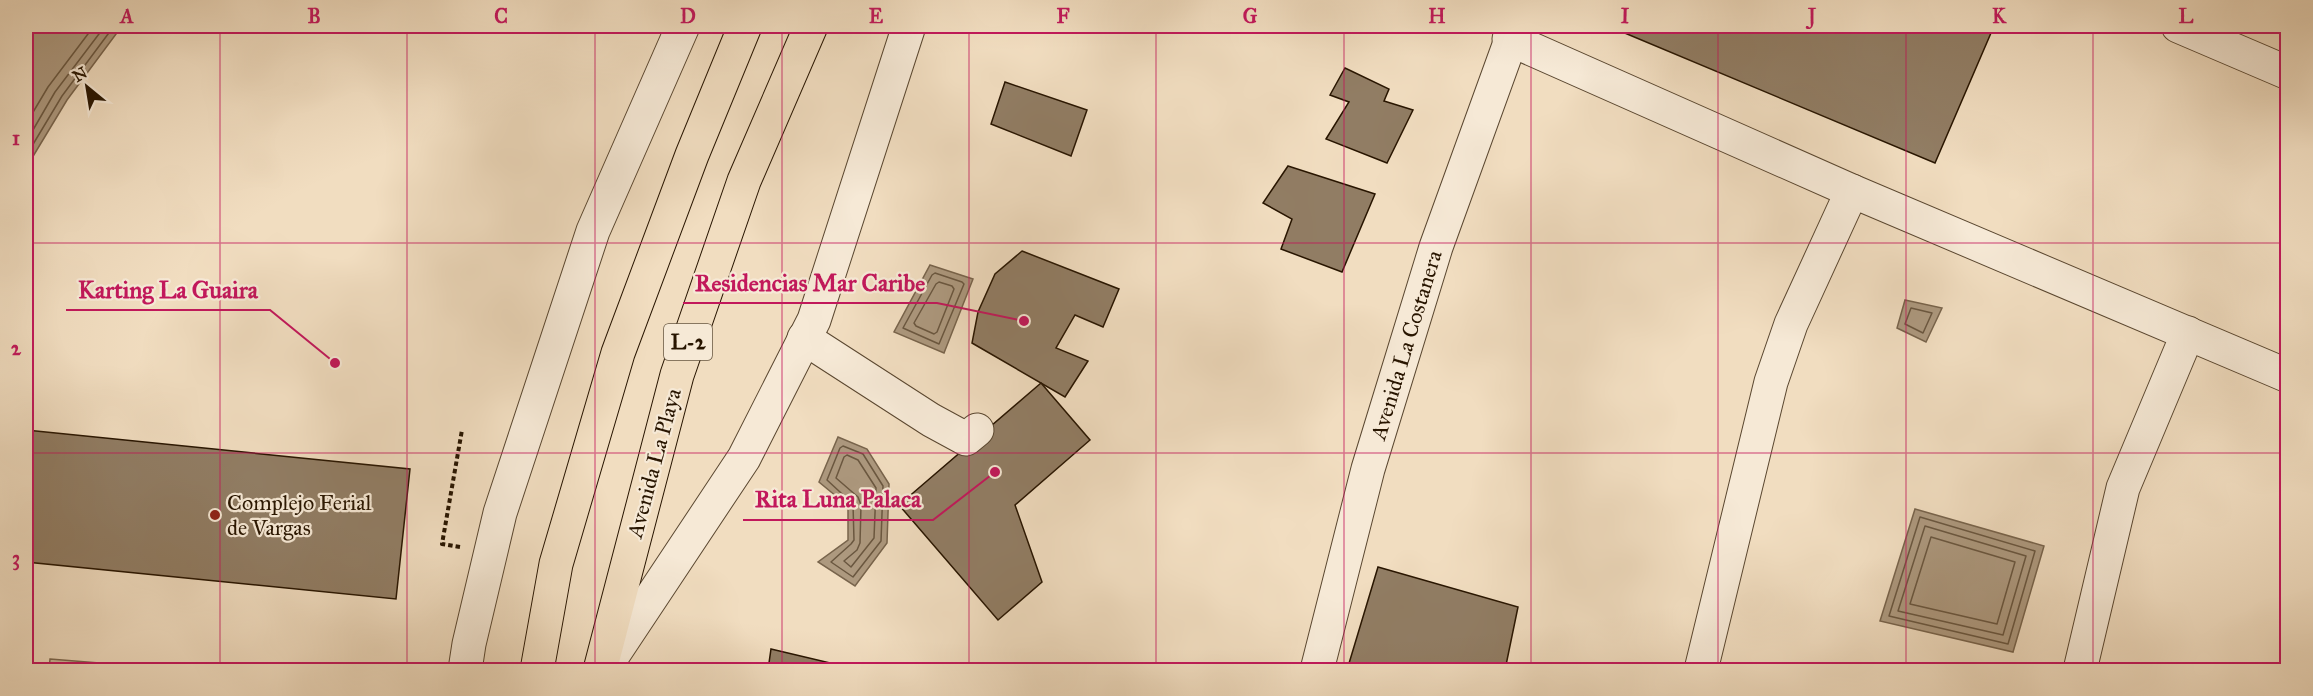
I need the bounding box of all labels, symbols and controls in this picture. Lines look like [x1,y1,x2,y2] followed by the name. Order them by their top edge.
[118,4,134,28] text: A
[307,4,321,28] text: B
[494,4,508,28] text: C
[680,4,696,28] text: D
[869,4,884,28] text: E
[1056,4,1070,28] text: F
[1243,4,1258,28] text: G
[1428,4,1446,28] text: H
[1621,4,1630,28] text: I
[1805,4,1817,30] text: J
[1992,4,2007,28] text: K
[2179,4,2194,28] text: L
[57,57,117,117] north arrow
[69,63,91,86] text: N
[12,126,20,150] text: 1
[1364,246,1448,444] street label: Avenida La Costanera
[683,261,937,303] callout: Residencias Mar Caribe
[66,268,270,310] callout: Karting La Guaira
[695,268,925,298] text: Residencias Mar Caribe
[78,275,259,305] text: Karting La Guaira
[664,324,712,360] road number: L-2
[11,336,22,360] text: 2
[621,385,687,542] street label: Avenida La Playa
[743,478,933,520] callout: Rita Luna Palaca
[755,484,922,514] text: Rita Luna Palaca
[227,489,372,541] place label: Complejo Ferial de Vargas
[208,508,222,522] marker: Complejo Ferial de Vargas
[12,546,20,571] text: 3

